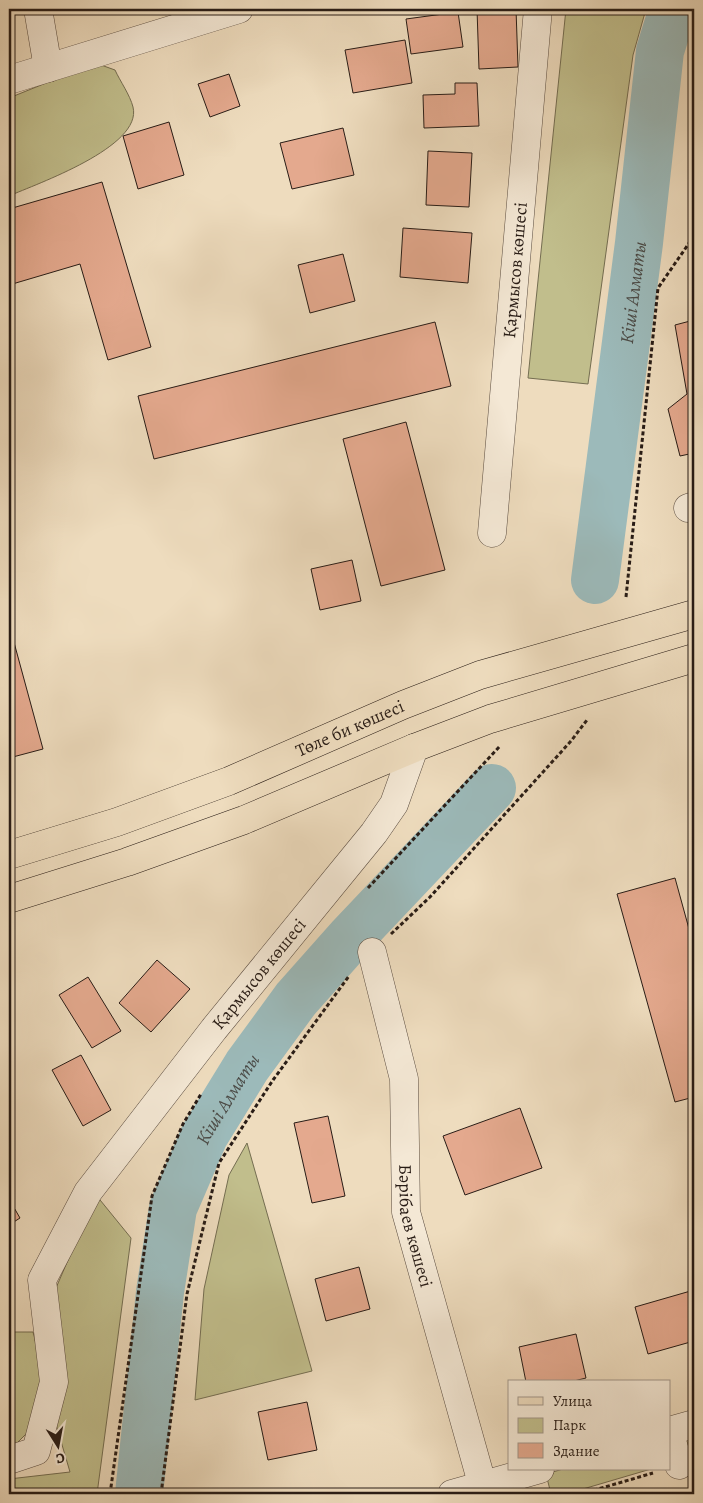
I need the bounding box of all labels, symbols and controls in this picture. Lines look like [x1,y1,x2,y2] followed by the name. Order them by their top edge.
[497,201,533,339] street label: Қармысов көшесі
[614,240,653,345] water label: Кіші Алматы
[292,694,408,763] street label: Төле би көшесі
[207,914,311,1034] street label: Қармысов көшесі
[190,1049,266,1149] water label: Кіші Алматы
[393,1164,439,1290] street label: Бәрібаев көшесі
[508,1380,670,1470] legend
[553,1391,592,1411] text: Улица
[553,1415,586,1435] text: Парк
[32,1420,82,1470] north arrow
[553,1441,600,1461] text: Здание
[54,1448,66,1468] text: С

